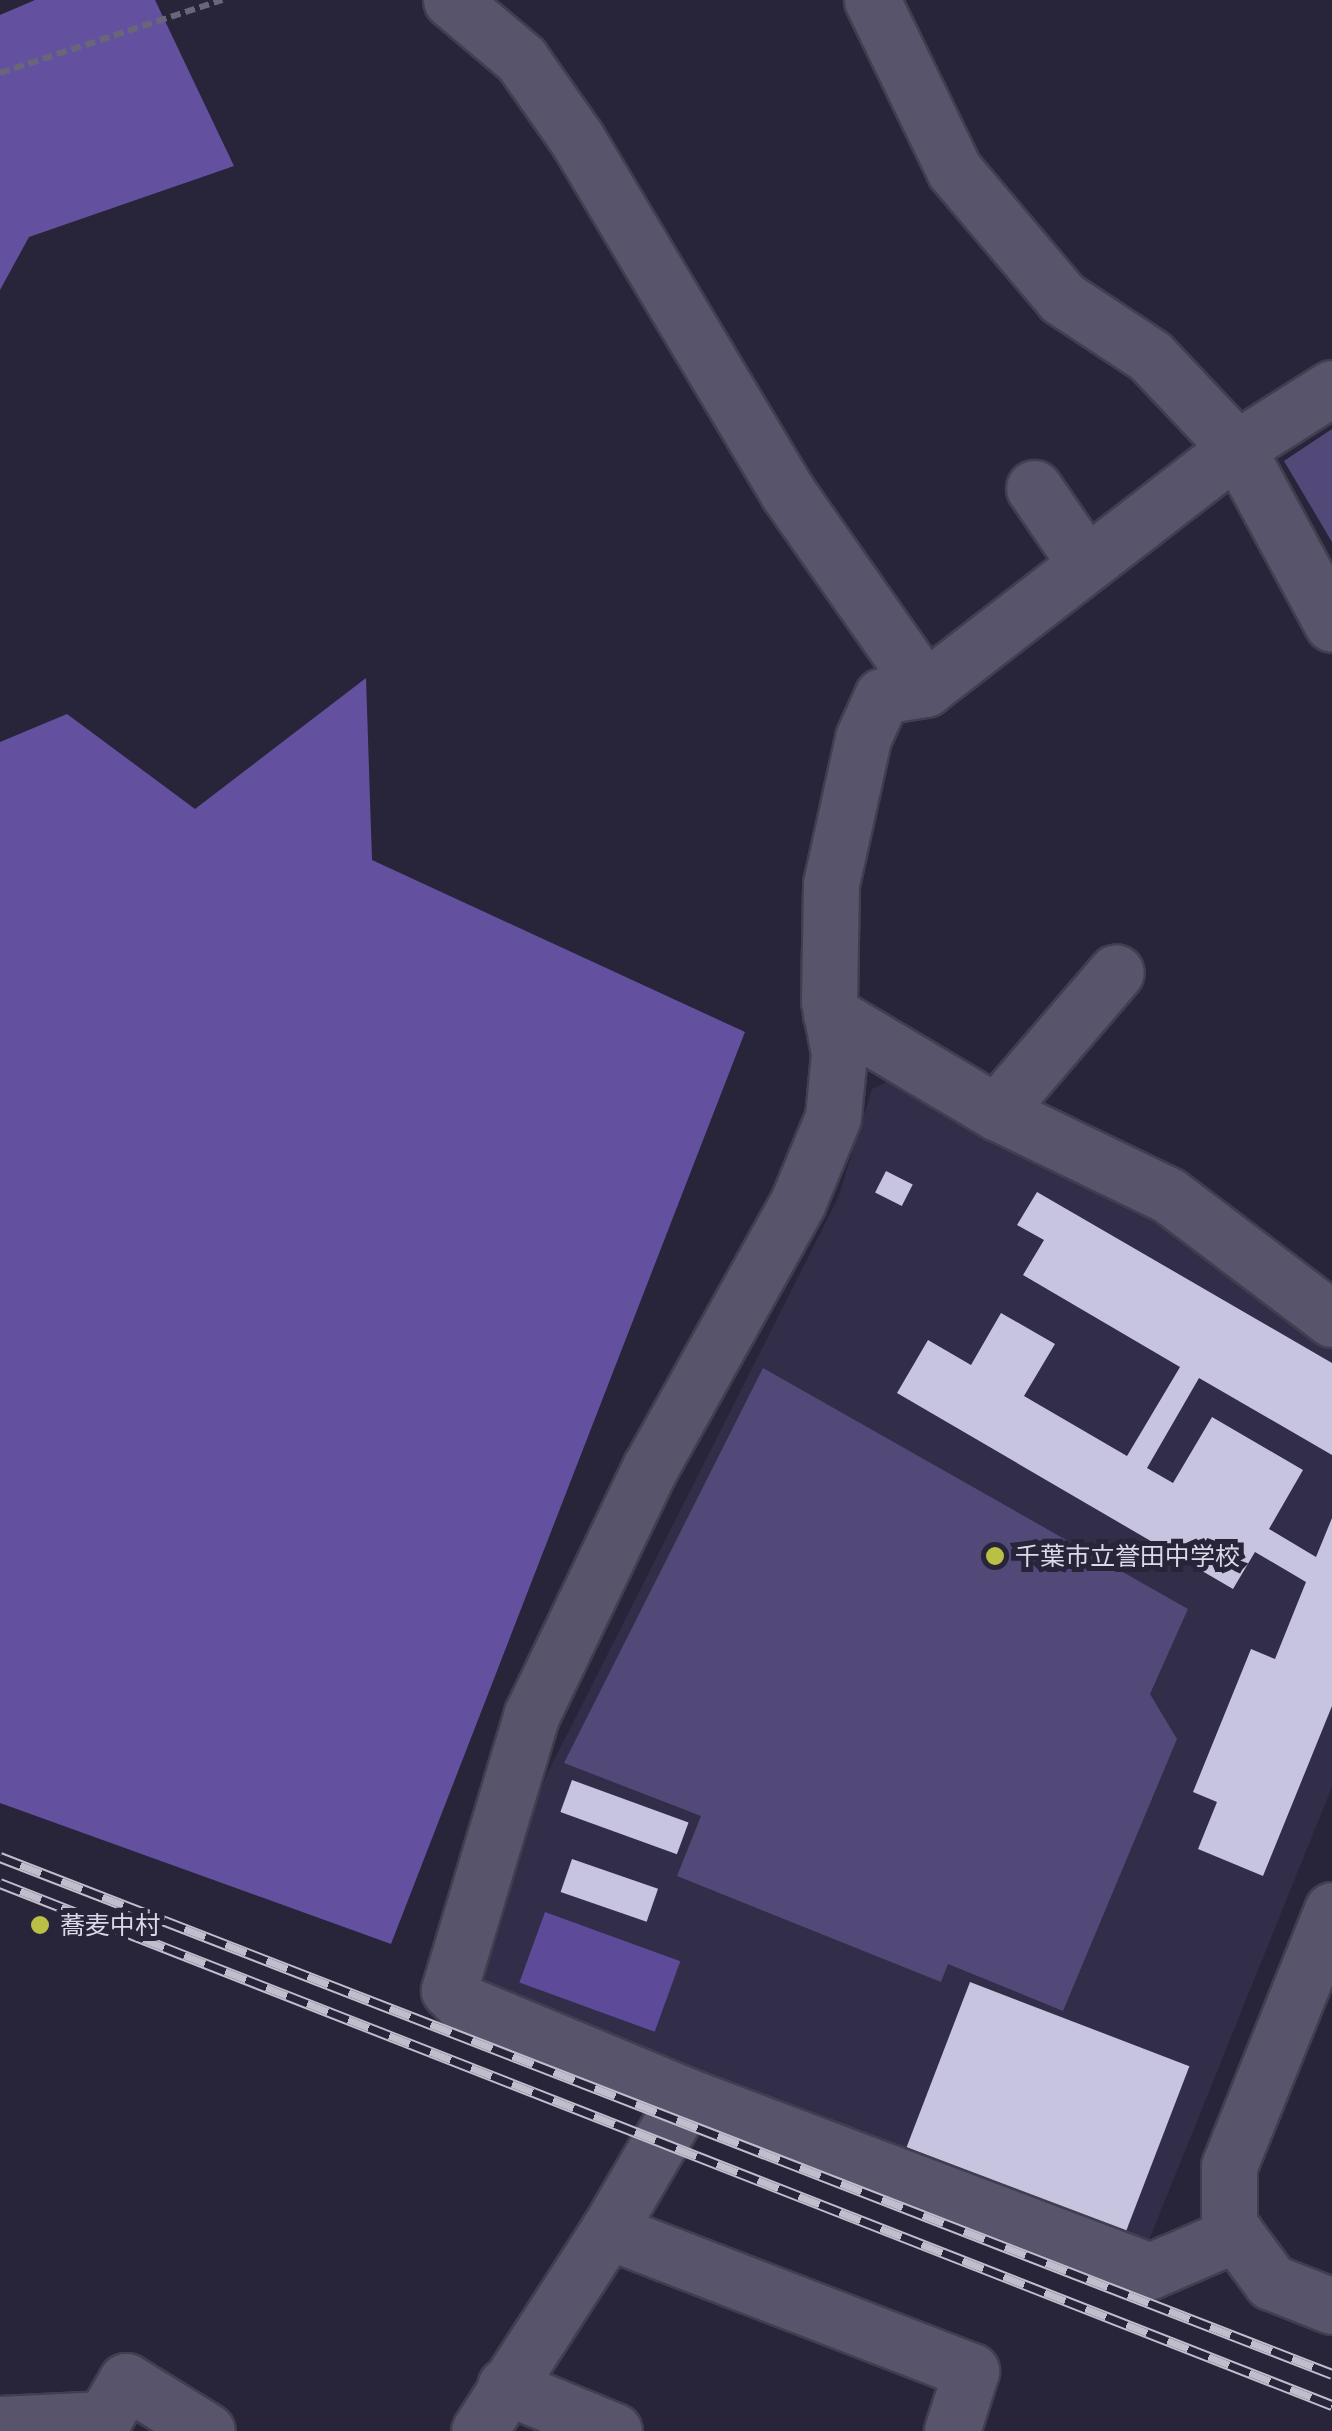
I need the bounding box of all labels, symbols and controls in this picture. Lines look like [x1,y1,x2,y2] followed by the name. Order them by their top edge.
[1015,1541,1240,1571] place label: 千葉市立誉田中学校
[984,1545,1006,1567] marker: 千葉市立誉田中学校
[60,1910,160,1940] place label: 蕎麦中村
[29,1914,51,1936] marker: 蕎麦中村

